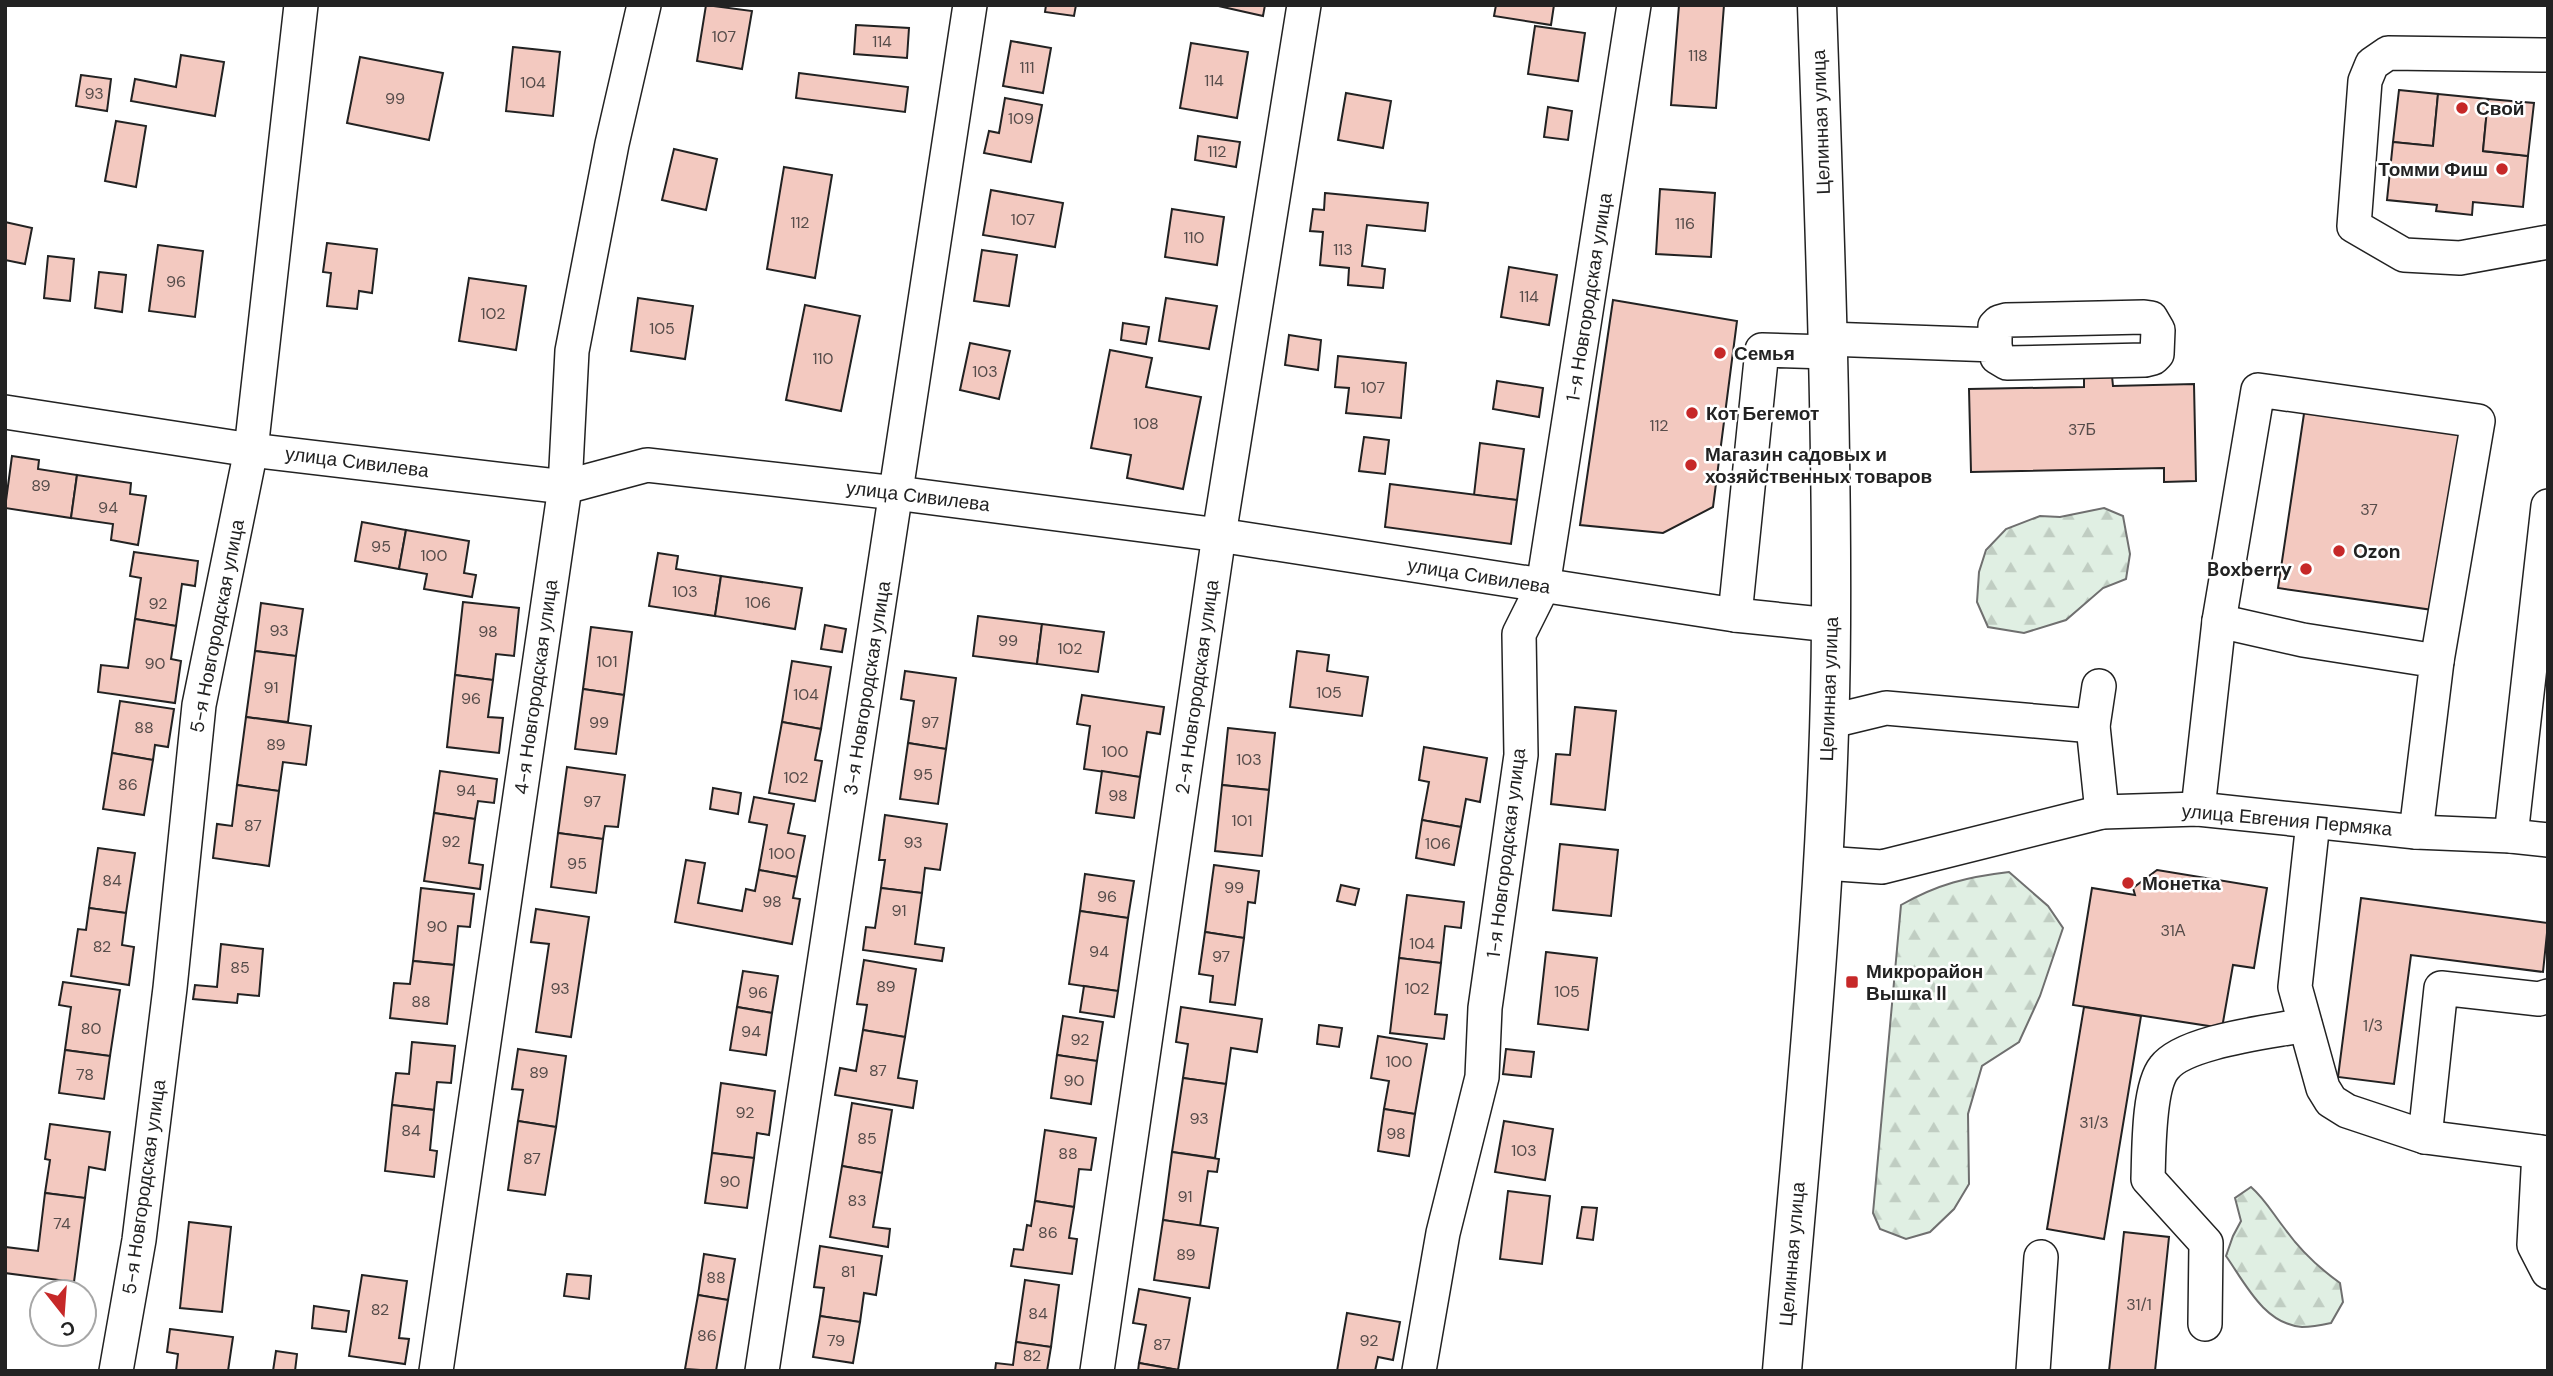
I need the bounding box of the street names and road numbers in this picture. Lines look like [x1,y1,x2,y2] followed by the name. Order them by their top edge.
[1806,49,1836,195] street label: Целинная улица
[1560,190,1618,403] street label: 1-я Новгородская улица
[284,441,431,483] street label: улица Сивилева
[845,475,992,517] street label: улица Сивилева
[184,517,250,735] street label: 5-я Новгородская улица
[1406,552,1553,600] street label: улица Сивилева
[509,577,564,796] street label: 4-я Новгородская улица
[1170,578,1224,796] street label: 2-я Новгородская улица
[838,579,896,797] street label: 3-я Новгородская улица
[1814,616,1844,762] street label: Целинная улица
[1481,746,1531,959] street label: 1-я Новгородская улица
[2181,798,2394,842] street label: улица Евгения Пермяка
[117,1077,172,1296] street label: 5-я Новгородская улица
[1773,1180,1811,1327] street label: Целинная улица

